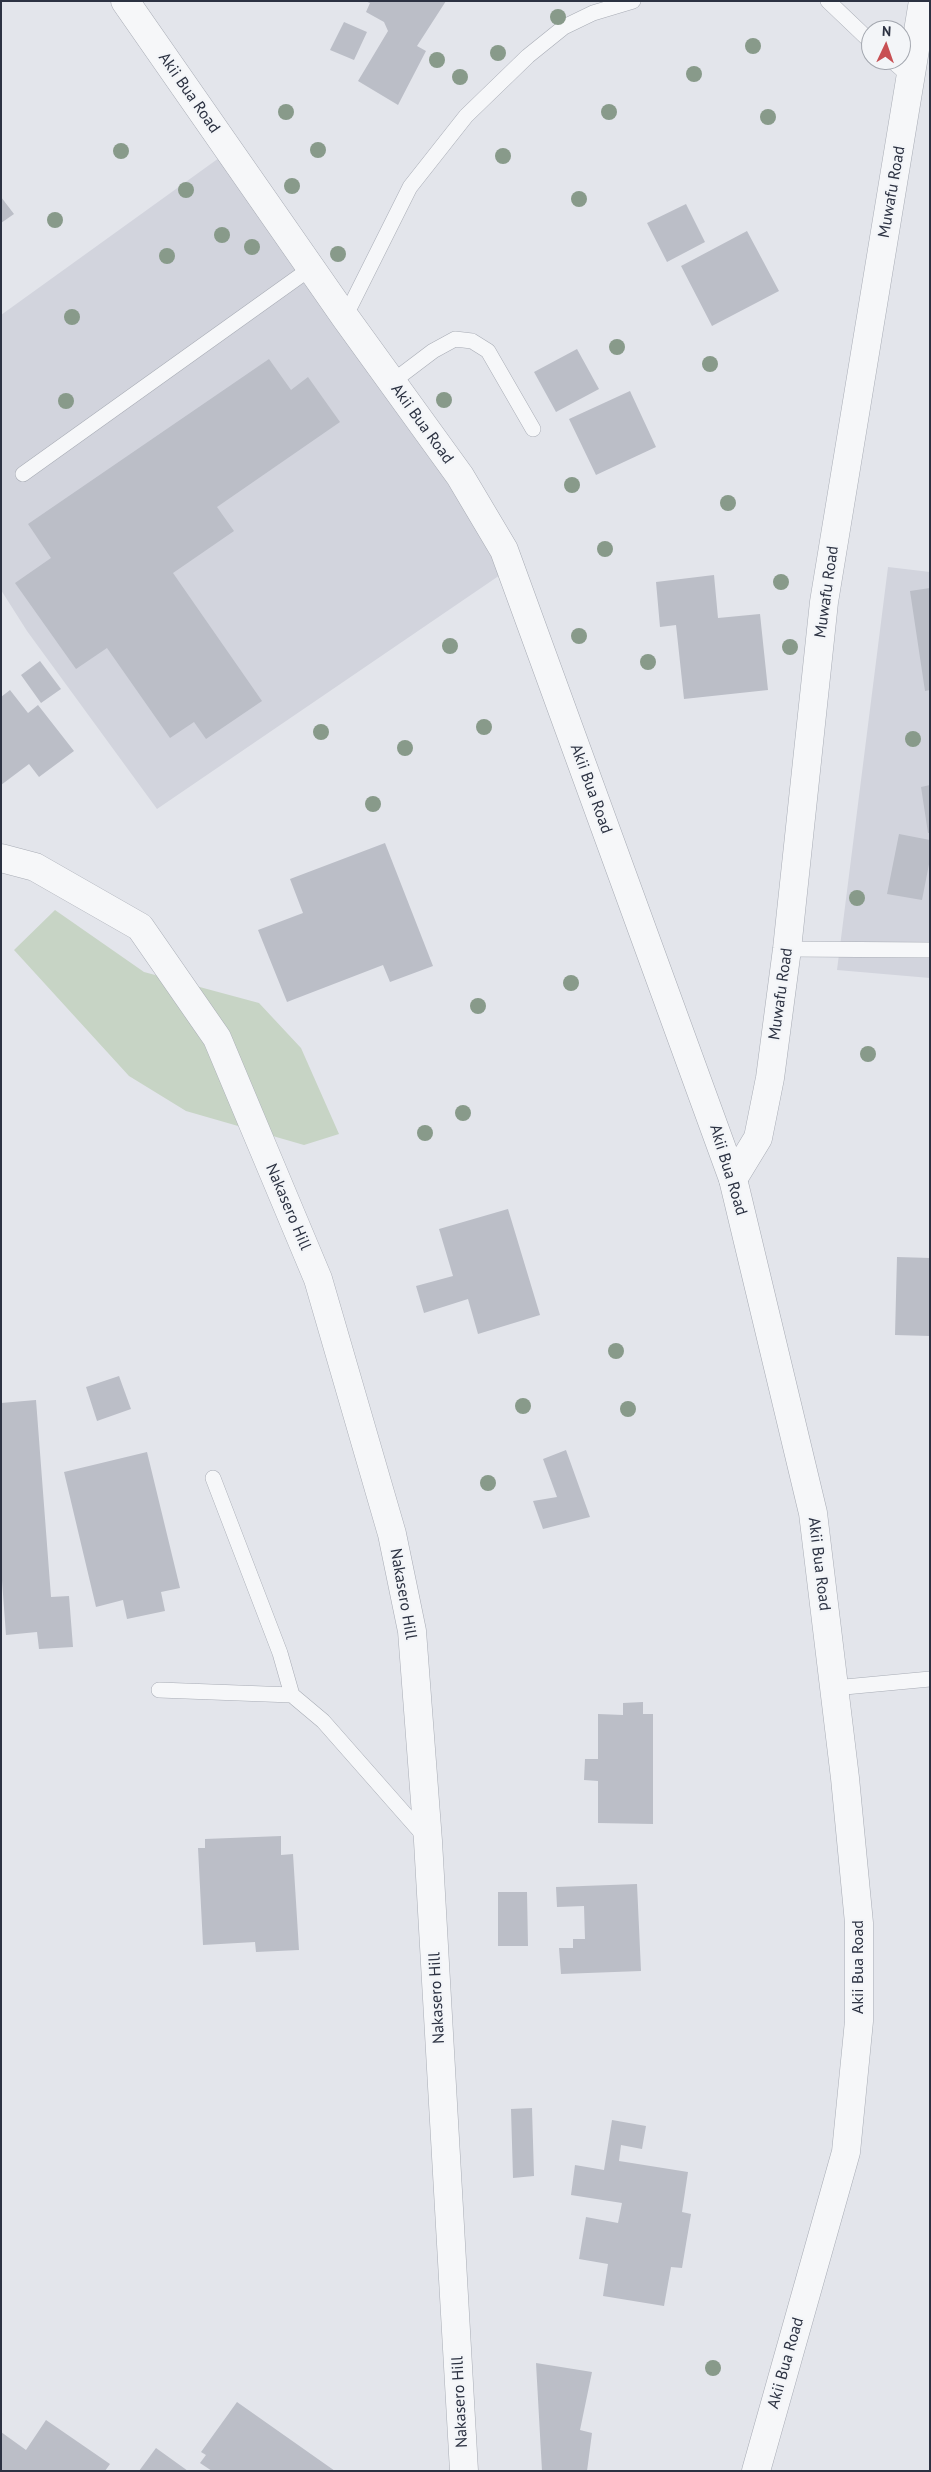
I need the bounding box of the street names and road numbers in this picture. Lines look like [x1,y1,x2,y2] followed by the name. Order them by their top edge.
[154,49,224,137] street label: Akii Bua Road
[874,145,910,239] street label: Muwafu Road
[387,380,457,468] street label: Akii Bua Road
[811,545,843,639] street label: Muwafu Road
[566,742,616,836] street label: Akii Bua Road
[765,947,797,1041] street label: Muwafu Road
[705,1122,751,1218] street label: Akii Bua Road
[261,1161,315,1253] street label: Nakasero Hill
[804,1516,834,1612] street label: Akii Bua Road
[386,1547,420,1641] street label: Nakasero Hill
[848,1920,868,2014] street label: Akii Bua Road
[425,1952,449,2044] street label: Nakasero Hill
[764,2315,808,2411] street label: Akii Bua Road
[448,2356,472,2448] street label: Nakasero Hill

